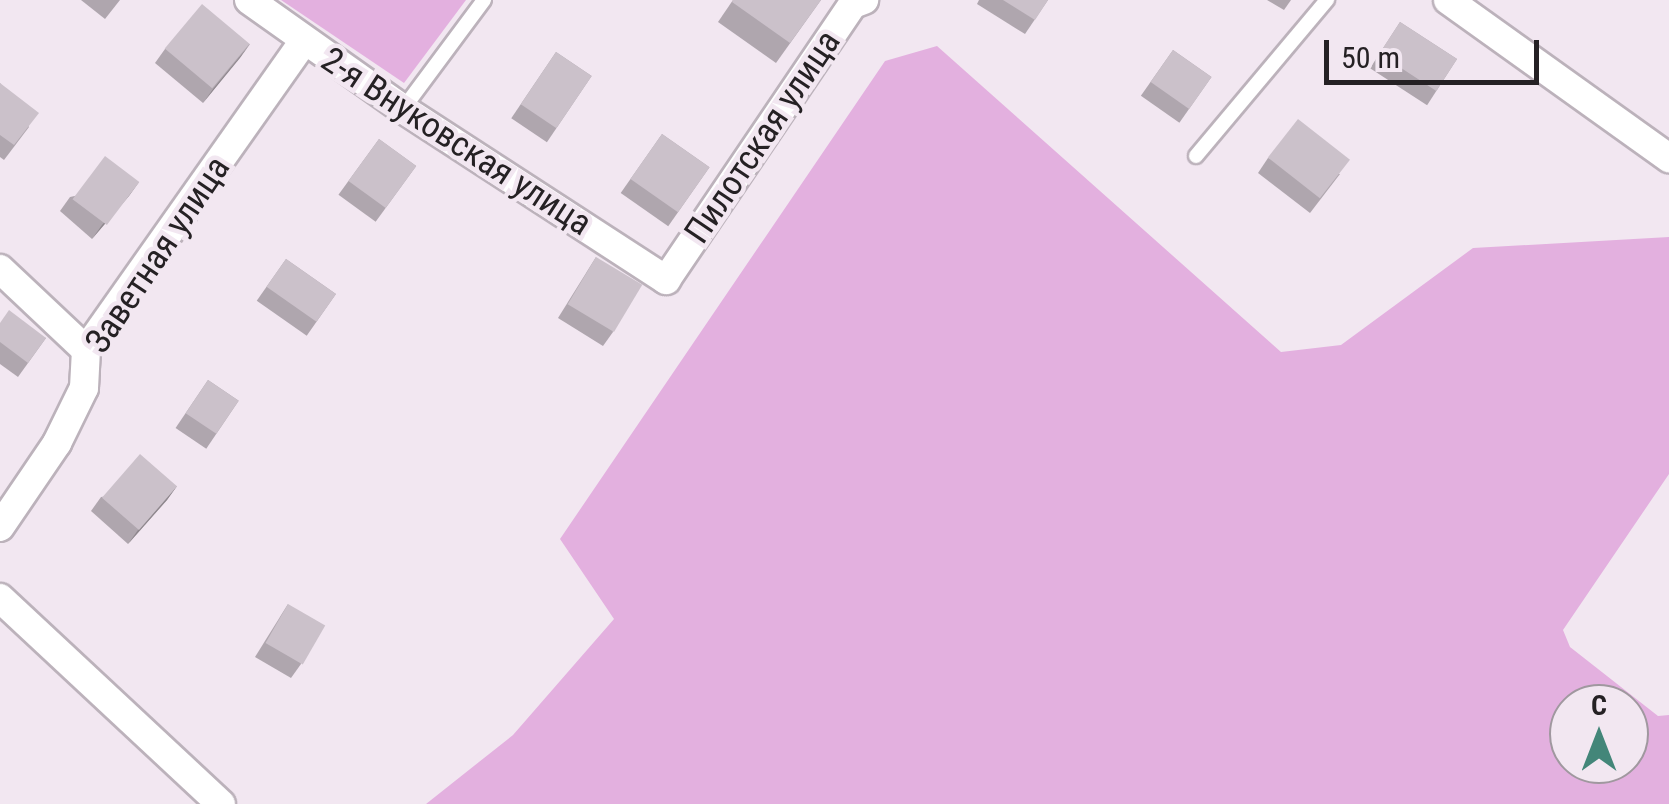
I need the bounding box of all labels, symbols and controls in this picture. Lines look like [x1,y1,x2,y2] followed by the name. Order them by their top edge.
[1329,20,1544,82] scale bar
[676,23,850,251] street label: Пилотская улица
[313,39,599,245] street label: 2-я Внуковская улица
[1341,40,1400,75] text: 50 m
[77,149,239,361] street label: Заветная улица
[1549,684,1649,784] north arrow
[1591,689,1607,722] text: С

